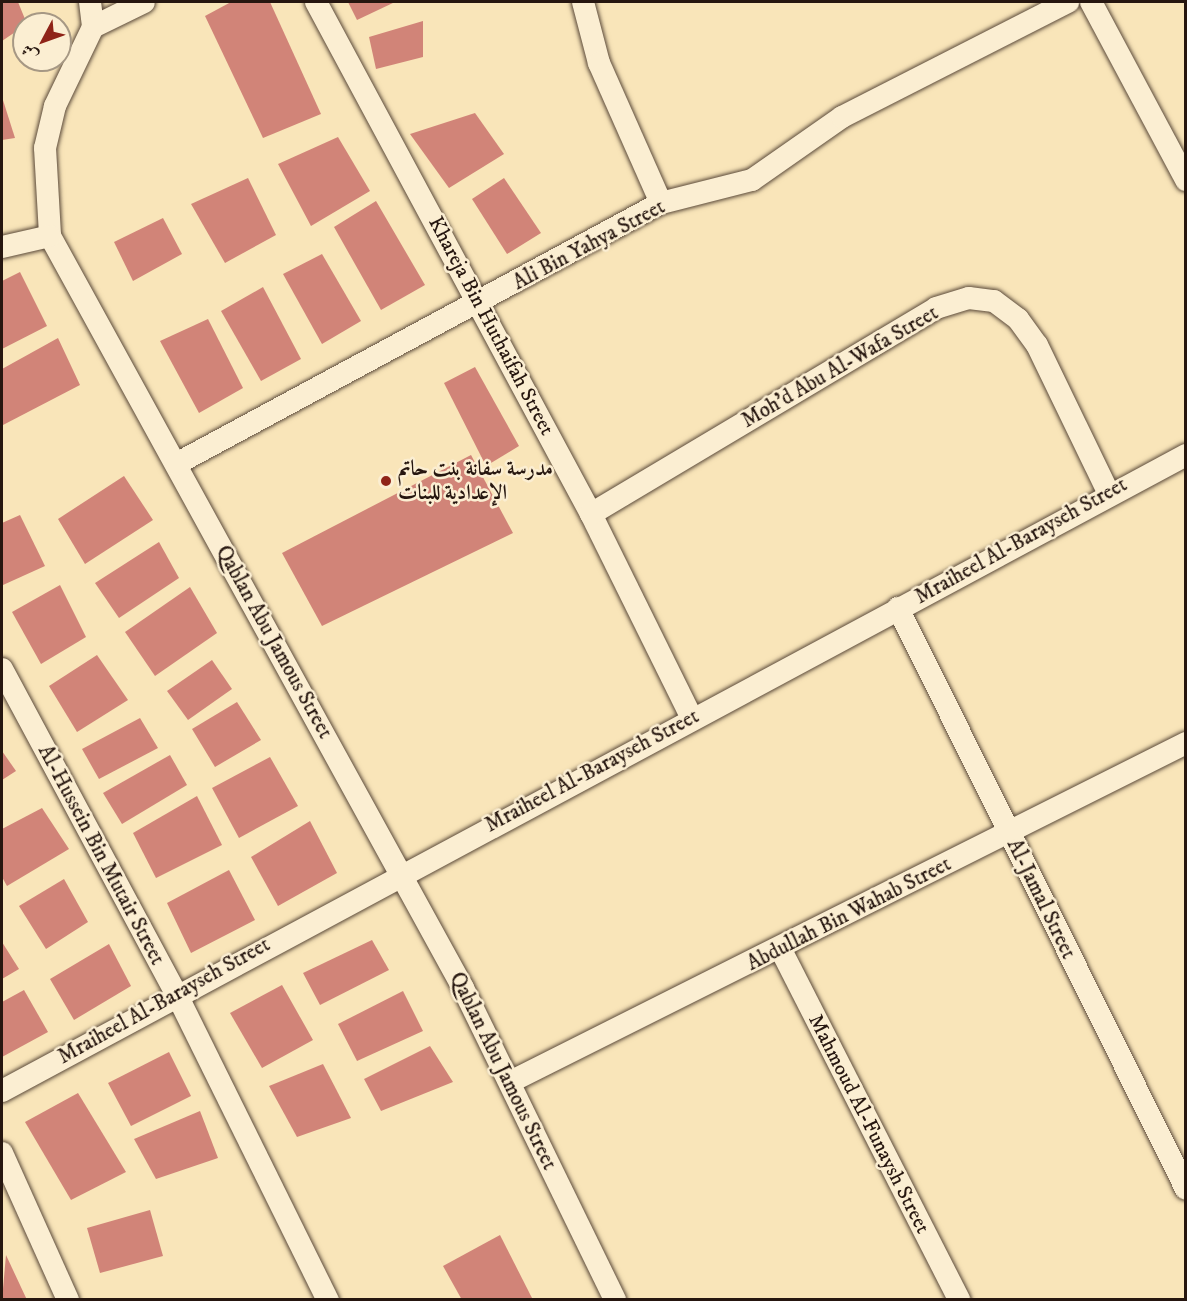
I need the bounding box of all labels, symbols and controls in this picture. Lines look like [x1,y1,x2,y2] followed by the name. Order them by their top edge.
[12,12,72,72] north arrow
[17,40,43,65] text: ش
[509,194,669,296] street label: Ali Bin Yahya Street
[423,212,559,440] street label: Khareja Bin Huthaifah Street
[737,300,943,434] street label: Moh'd Abu Al-Wafa Street
[398,456,553,506] place label: مدرسة سفانة بنت حاتم الإعدادية للبنات
[911,472,1131,610] street label: Mraiheel Al-Barayseh Street
[379,474,393,488] marker: مدرسة سفانة بنت حاتم الإعدادية للبنات
[210,541,338,743] street label: Qablan Abu Jamous Street
[481,704,703,838] street label: Mraiheel Al-Barayseh Street
[32,741,170,969] street label: Al-Hussein Bin Mutair Street
[1001,835,1081,963] street label: Al-Jamal Street
[743,852,955,976] street label: Abdullah Bin Wahab Street
[54,932,274,1070] street label: Mraiheel Al-Barayseh Street
[444,968,562,1174] street label: Qablan Abu Jamous Street
[803,1010,935,1238] street label: Mahmoud Al-Funaysh Street

